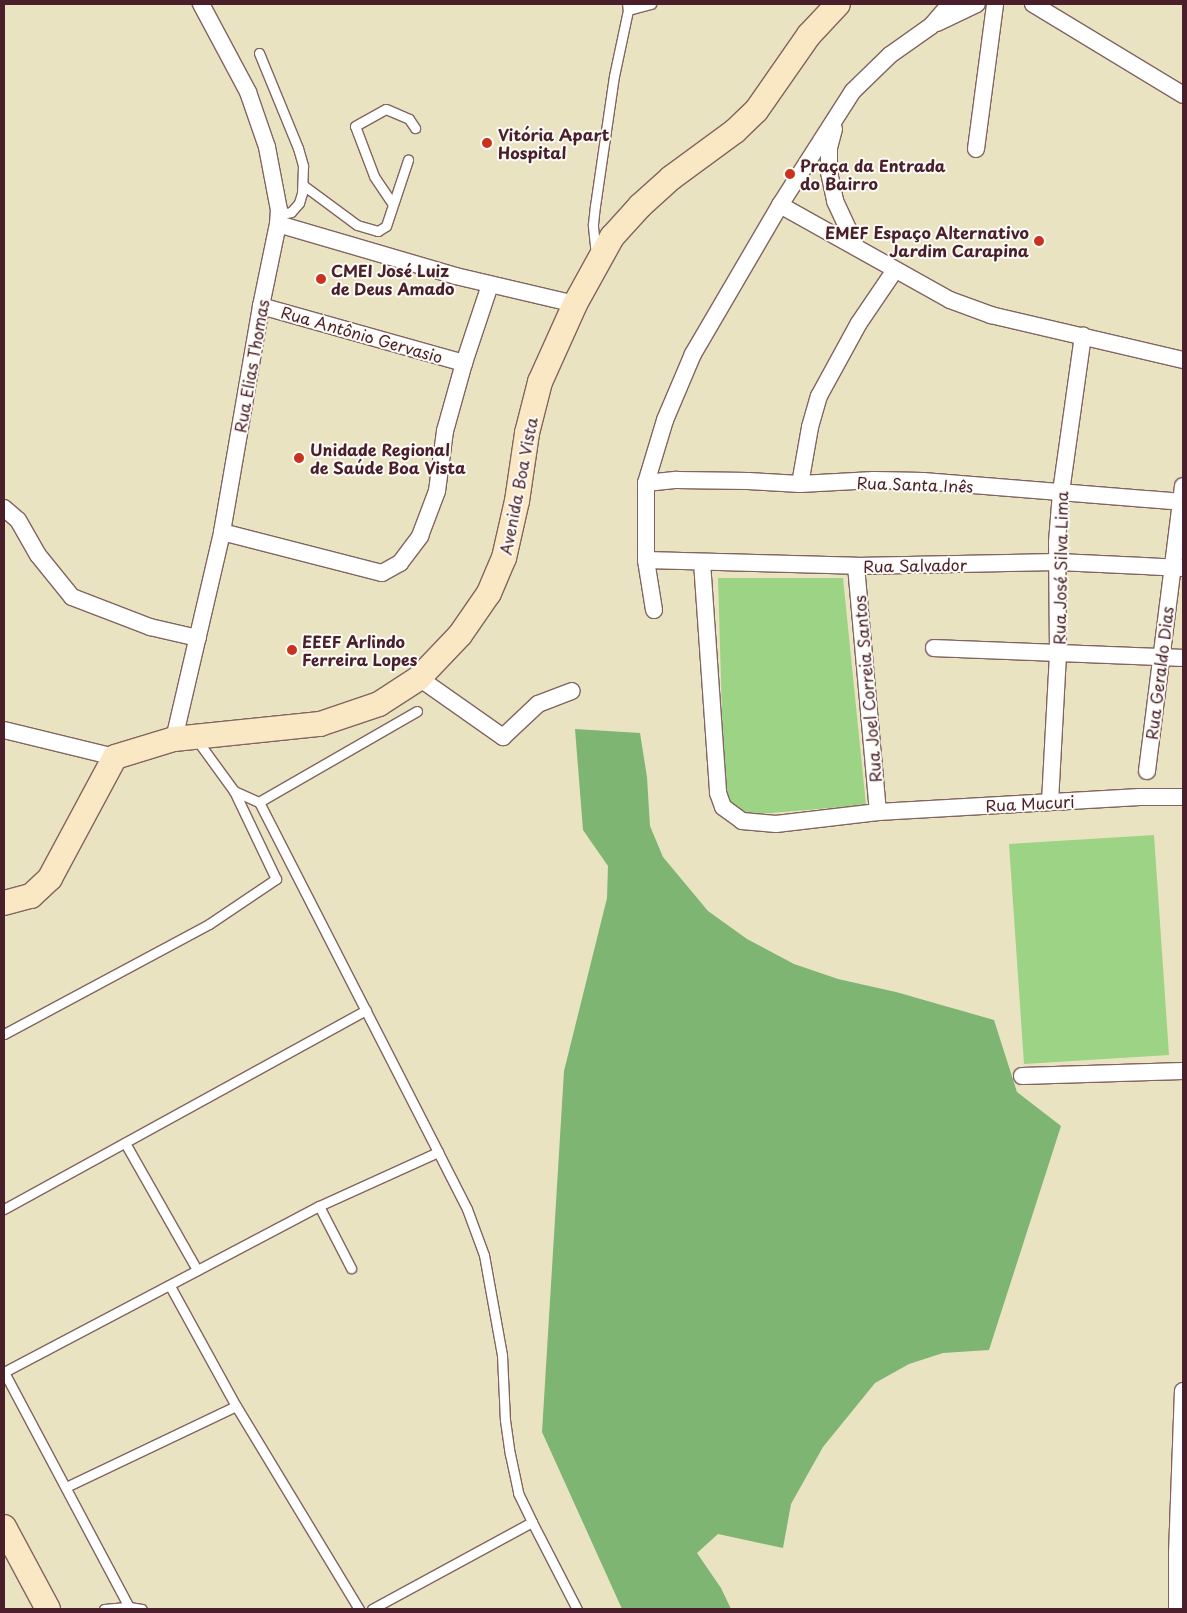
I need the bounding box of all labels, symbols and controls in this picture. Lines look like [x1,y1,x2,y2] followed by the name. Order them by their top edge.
[498,124,610,162] place label: Vitória Apart Hospital
[480,136,494,150] marker: Vitória Apart Hospital
[800,155,947,193] place label: Praça da Entrada do Bairro
[784,168,796,180] marker: Praça da Entrada do Bairro
[824,222,1029,260] place label: EMEF Espaço Alternativo Jardim Carapina
[1033,235,1045,247] marker: EMEF Espaço Alternativo Jardim Carapina
[331,260,456,298] place label: CMEI José Luiz de Deus Amado
[315,273,327,285] marker: CMEI José Luiz de Deus Amado
[230,297,272,435] street label: Rua Elias Thomas
[278,302,446,366] street label: Rua Antônio Gervasio
[495,416,541,556] street label: Avenida Boa Vista
[310,439,467,477] place label: Unidade Regional de Saúde Boa Vista
[292,451,306,465] marker: Unidade Regional de Saúde Boa Vista
[856,472,974,496] street label: Rua Santa Inês
[1049,490,1071,646] street label: Rua José Silva Lima
[863,554,967,576] street label: Rua Salvador
[849,595,885,783] street label: Rua Joel Correia Santos
[1141,604,1177,742] street label: Rua Geraldo Dias
[302,631,418,669] place label: EEEF Arlindo Ferreira Lopes
[286,644,298,656] marker: EEEF Arlindo Ferreira Lopes
[985,791,1075,815] street label: Rua Mucuri

